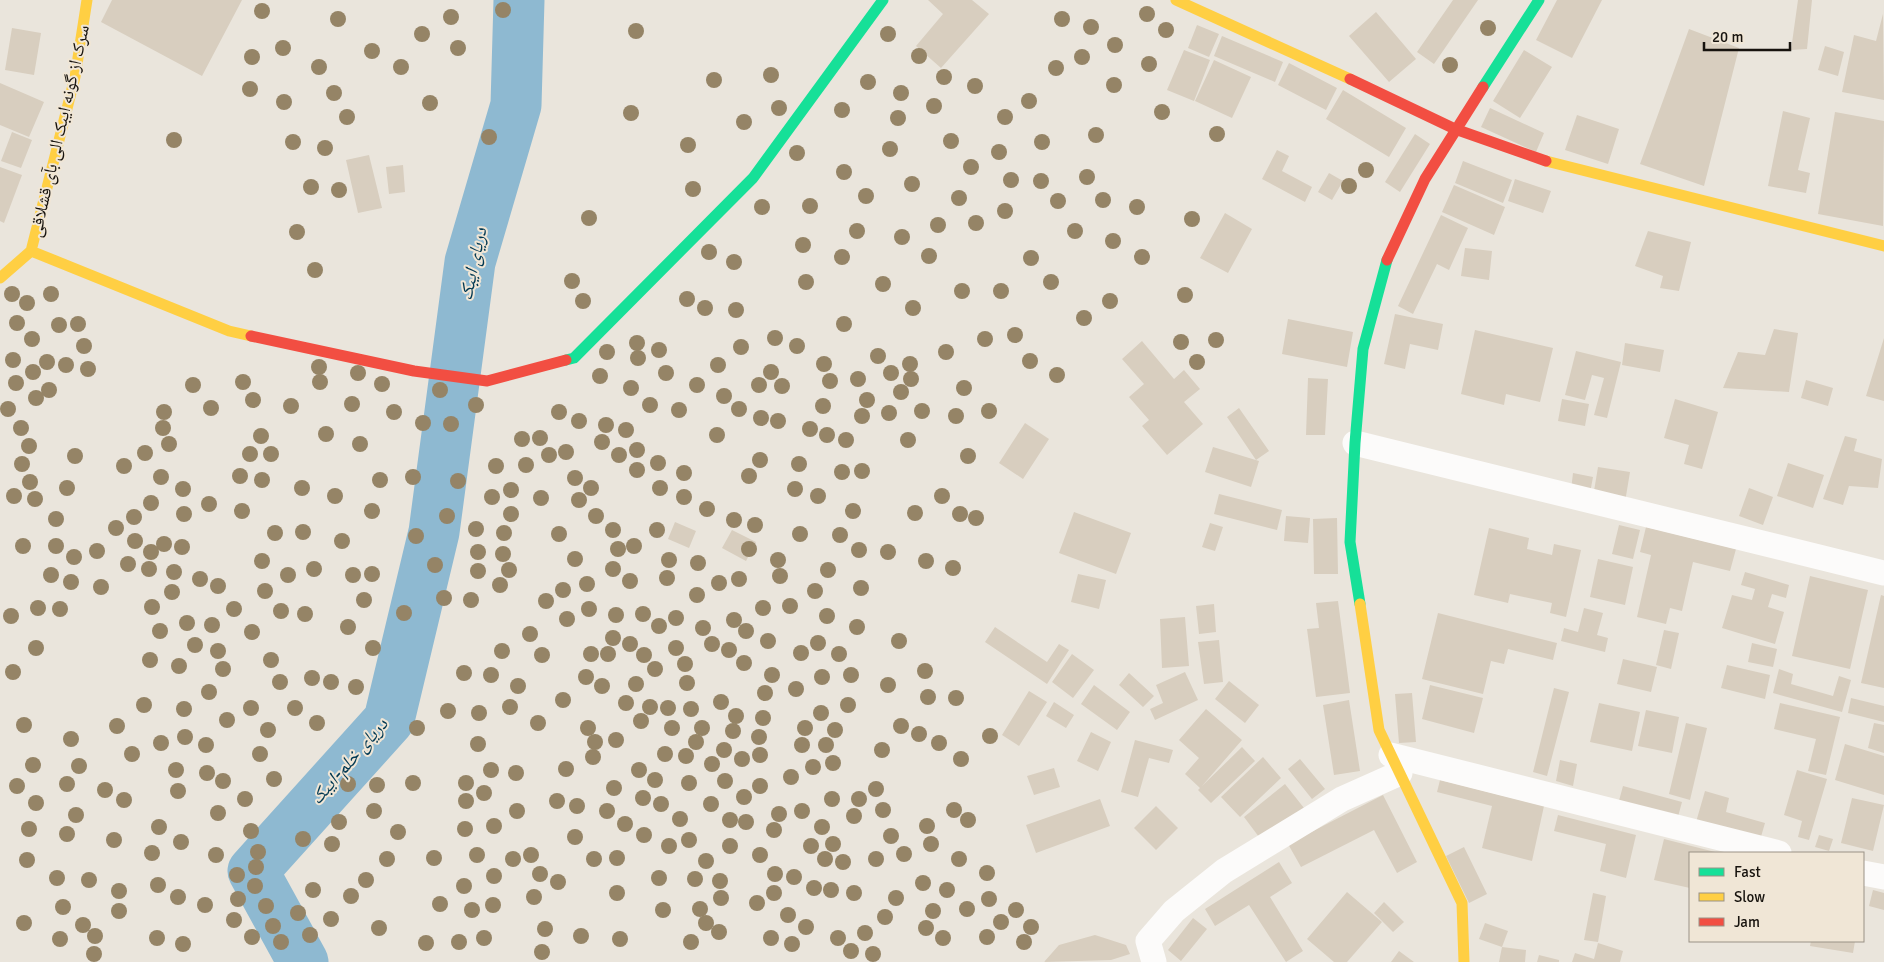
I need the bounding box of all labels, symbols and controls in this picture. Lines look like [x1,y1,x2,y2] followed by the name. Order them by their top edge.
[1704,20,1790,52] scale bar
[24,23,94,239] street label: سرک از گونه ایبک الی بآی قشلاقی
[1712,28,1743,46] text: 20 m
[454,225,492,303] water label: دریای ایبک
[305,713,393,809] water label: دریای خلم-ایبک
[1689,852,1864,942] legend
[1734,863,1761,881] text: Fast
[1734,888,1765,906] text: Slow
[1734,913,1760,931] text: Jam

